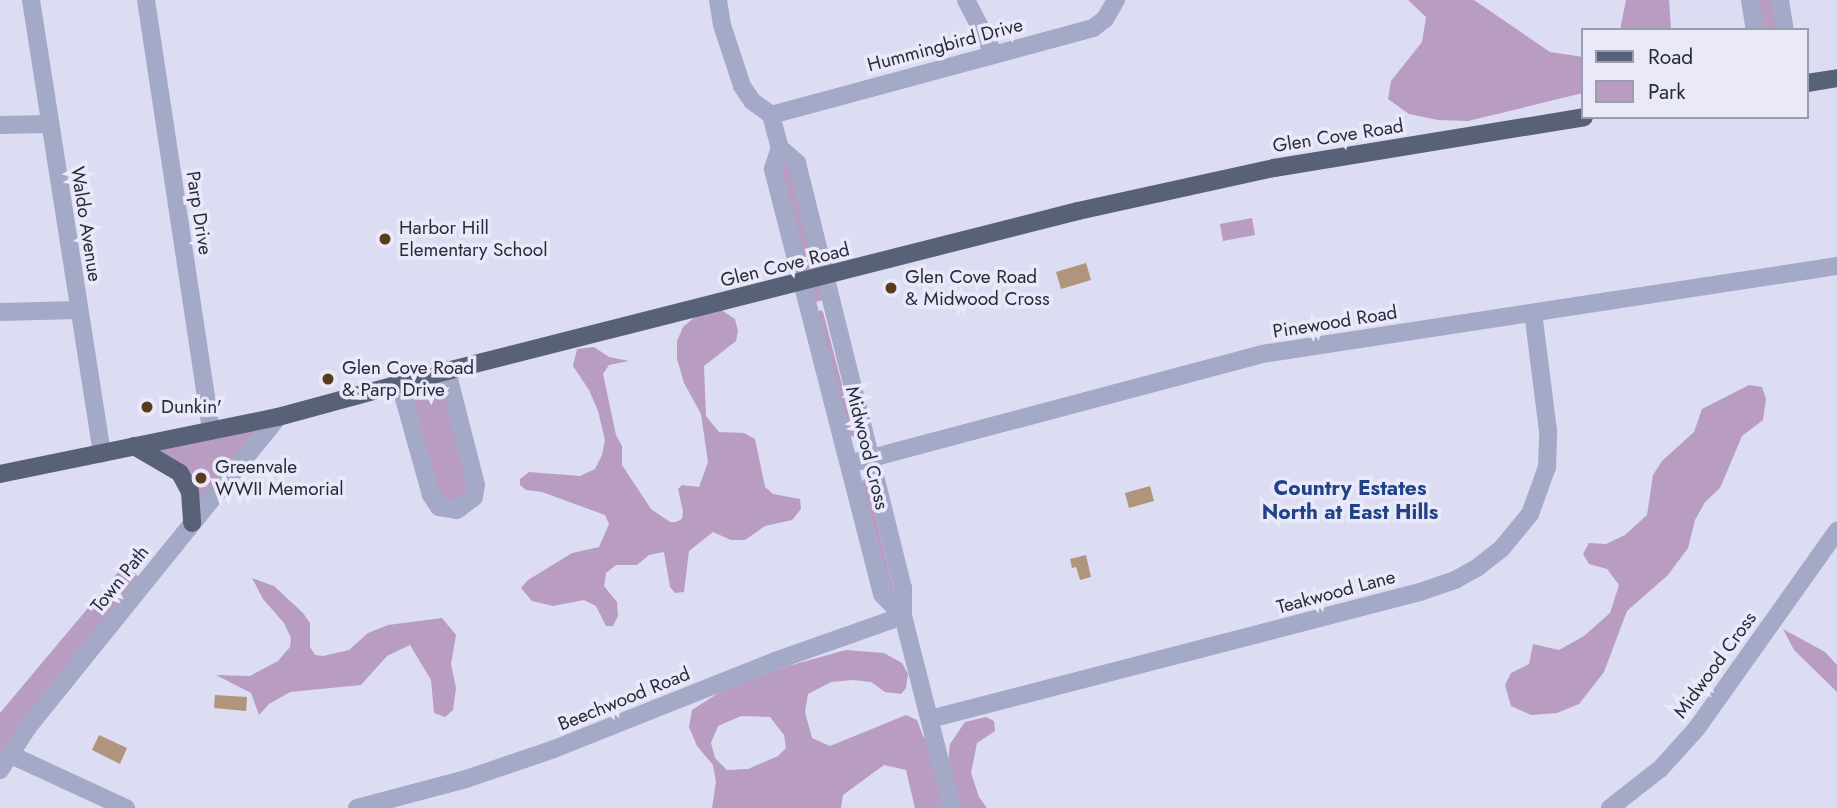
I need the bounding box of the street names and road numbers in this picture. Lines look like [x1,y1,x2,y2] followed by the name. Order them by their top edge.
[865,13,1025,77] street label: Hummingbird Drive
[1271,114,1405,158] street label: Glen Cove Road
[66,165,106,283] street label: Waldo Avenue
[181,170,217,256] street label: Parp Drive
[718,238,852,292] street label: Glen Cove Road
[1271,301,1399,343] street label: Pinewood Road
[841,384,893,512] street label: Midwood Cross
[86,541,154,617] street label: Town Path
[1274,565,1398,619] street label: Teakwood Lane
[1669,607,1761,723] street label: Midwood Cross
[555,662,693,736] street label: Beechwood Road

